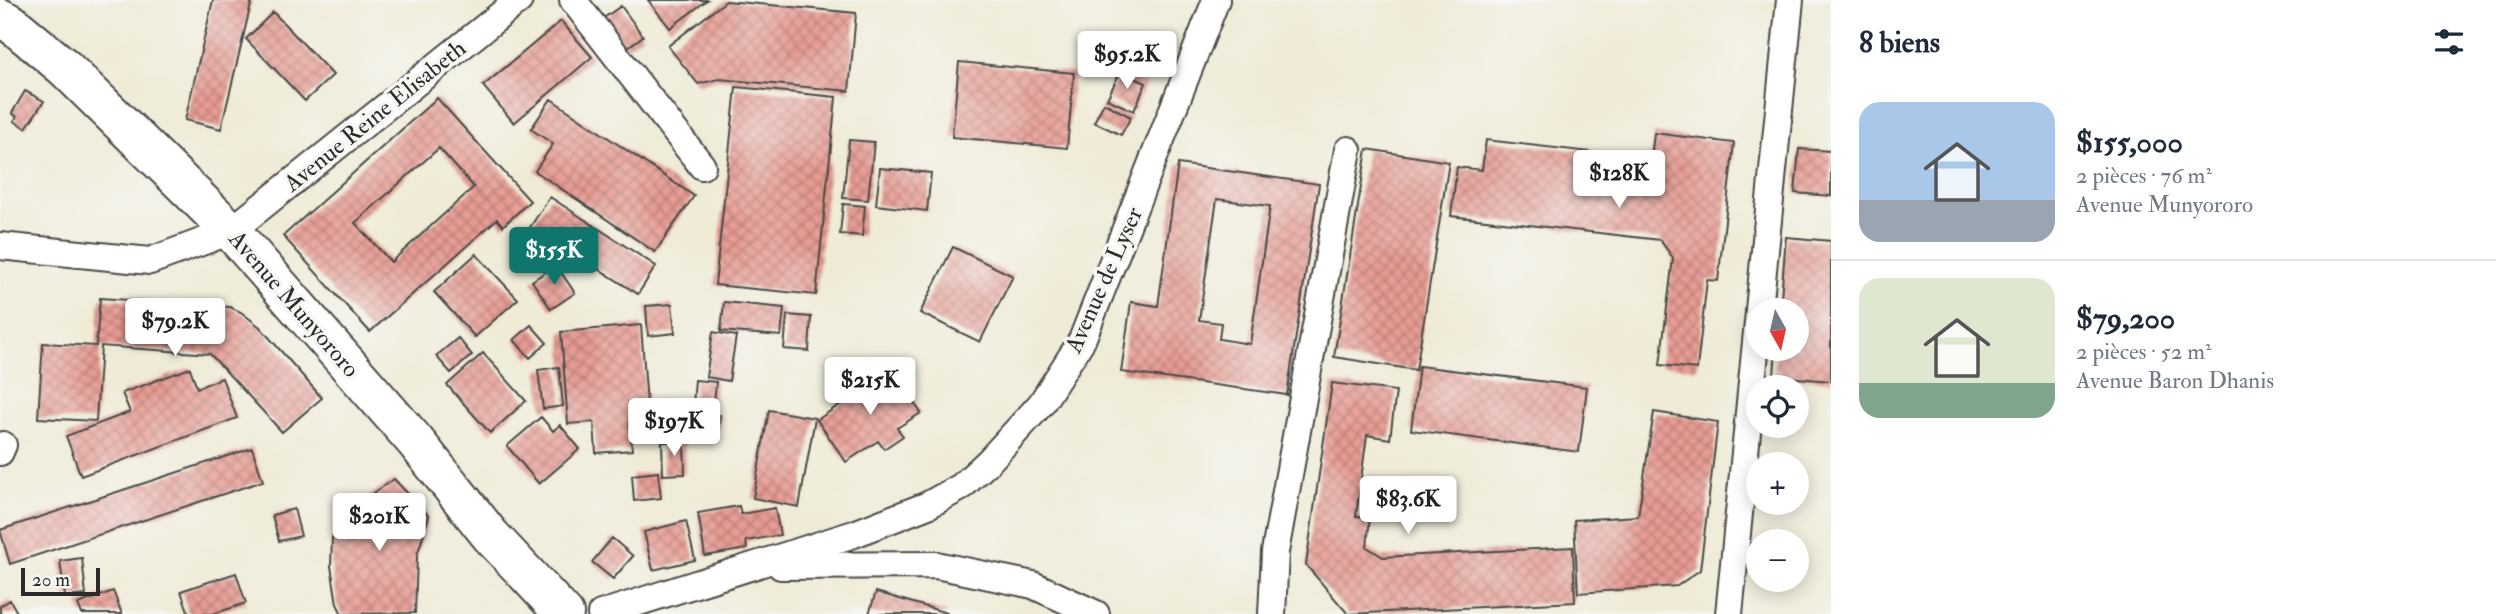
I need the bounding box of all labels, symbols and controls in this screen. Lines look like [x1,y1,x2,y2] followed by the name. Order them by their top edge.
[2430,23,2468,61] icon: filters
[1859,24,1940,61] text: 8 biens
[1070,32,1184,91] pin: $95.2K
[277,33,473,200] street label: Avenue Reine Elisabeth
[1094,39,1160,68] text: $95.2K
[2076,124,2183,161] text: $155,000
[1915,130,1999,214] icon: home
[1570,150,1668,210] pin: $128K
[1589,158,1649,187] text: $128K
[2076,161,2212,190] text: 2 pièces · 76 m²
[2076,190,2253,219] text: Avenue Munyororo
[1058,202,1150,359] street label: Avenue de Lyser
[221,223,366,384] street label: Avenue Munyororo
[505,228,603,287] pin: $155K
[525,235,583,264] text: $155K
[118,298,232,358] pin: $79.2K
[1746,298,1810,360] north arrow
[1746,298,1809,592] map controls
[2076,300,2175,337] text: $79,200
[141,306,209,335] text: $79.2K
[1915,306,1999,390] icon: home
[2076,337,2211,366] text: 2 pièces · 52 m²
[821,358,919,417] pin: $215K
[840,365,900,394] text: $215K
[2076,366,2274,395] text: Avenue Baron Dhanis
[1746,375,1809,438] button: locate
[625,398,723,458] pin: $197K
[644,406,704,435] text: $197K
[1746,452,1809,515] button: +
[1351,476,1465,536] pin: $83.6K
[1376,484,1440,513] text: $83.6K
[330,494,428,553] pin: $201K
[349,501,409,530] text: $201K
[1746,529,1809,592] button: −
[21,565,100,597] scale bar
[32,568,70,592] text: 20 m

